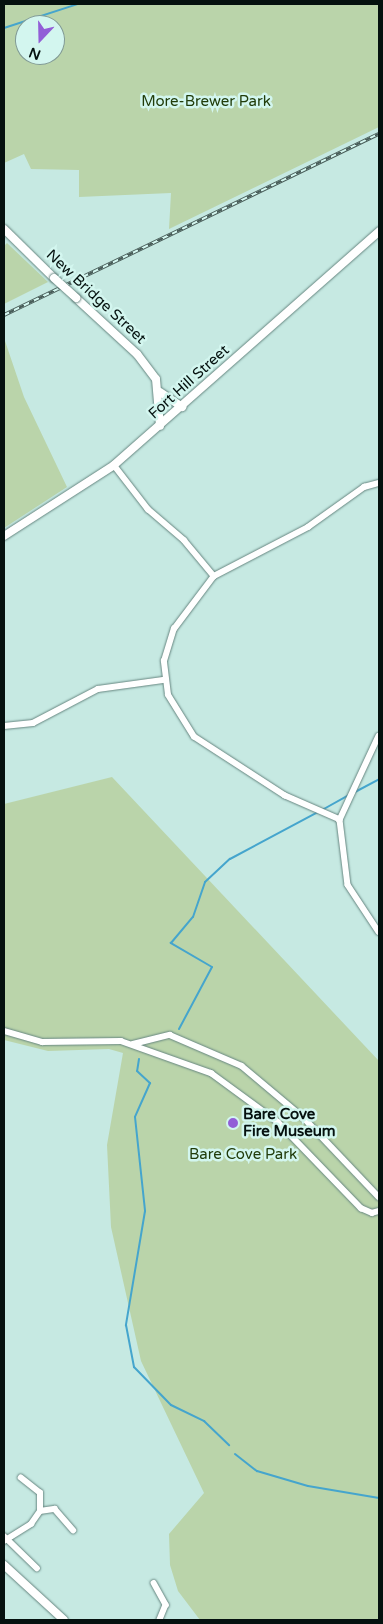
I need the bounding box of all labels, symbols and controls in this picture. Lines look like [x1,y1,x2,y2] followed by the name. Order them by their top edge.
[15,15,65,65] north arrow
[27,44,43,63] text: N
[141,93,271,111] park label: More-Brewer Park
[42,246,150,348] street label: New Bridge Street
[145,341,233,423] street label: Fort Hill Street
[243,1105,336,1140] place label: Bare Cove Fire Museum
[227,1117,239,1129] marker: Bare Cove Fire Museum
[189,1146,297,1164] park label: Bare Cove Park

